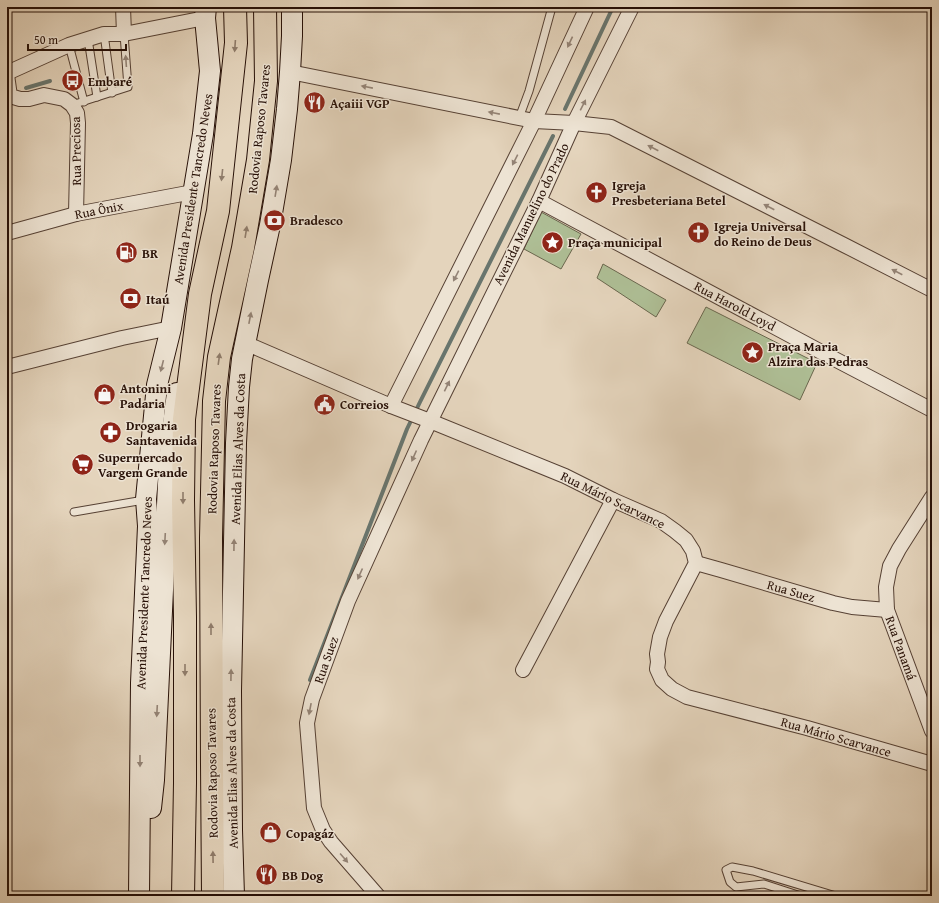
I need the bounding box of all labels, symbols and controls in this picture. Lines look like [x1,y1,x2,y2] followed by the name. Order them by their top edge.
[28,26,126,52] scale bar
[34,31,58,48] text: 50 m
[567,37,573,49] one-way arrow
[232,40,239,52] one-way arrow
[123,55,130,67] one-way arrow
[243,63,275,195] street label: Rodovia Raposo Tavares
[60,68,86,94] bus stop icon: Embaré
[88,72,132,91] place label: Embaré
[360,84,373,90] one-way arrow
[302,90,328,116] restaurant icon: Açaiii VGP
[169,92,217,286] street label: Avenida Presidente Tancredo Neves
[330,94,390,113] place label: Açaiii VGP
[580,99,586,111] one-way arrow
[488,109,500,115] one-way arrow
[66,115,86,186] street label: Rua Preciosa
[488,139,574,288] street label: Avenida Manuelino do Prado
[647,145,659,151] one-way arrow
[511,154,518,165] one-way arrow
[219,169,225,181] one-way arrow
[612,176,726,210] place label: Igreja Presbeteriana Betel
[584,179,610,205] church icon: Igreja Presbeteriana Betel
[273,185,279,197] one-way arrow
[73,196,125,224] street label: Rua Ônix
[763,203,775,210] one-way arrow
[261,207,287,233] bank icon: Bradesco
[290,211,343,230] place label: Bradesco
[714,217,812,251] place label: Igreja Universal do Reino de Deus
[685,220,711,246] church icon: Igreja Universal do Reino de Deus
[243,226,249,238] one-way arrow
[539,229,565,255] place icon: Praça municipal
[568,233,662,252] place label: Praça municipal
[113,240,139,266] fuel station icon: BR
[142,244,159,263] place label: BR
[892,269,903,275] one-way arrow
[453,270,460,282] one-way arrow
[691,277,779,336] street label: Rua Harold Loyd
[118,286,144,312] bank icon: Itaú
[146,290,170,309] place label: Itaú
[247,312,253,324] one-way arrow
[768,337,868,371] place label: Praça Maria Alzira das Pedras
[739,340,765,366] place icon: Praça Maria Alzira das Pedras
[216,353,222,365] one-way arrow
[158,360,164,372] one-way arrow
[226,372,250,525] street label: Avenida Elias Alves da Costa
[120,379,171,413] place label: Antonini Padaria
[444,380,450,391] one-way arrow
[92,382,118,408] shop icon: Antonini Padaria
[202,384,226,514] street label: Rodovia Raposo Tavares
[311,391,337,417] public building icon: Correios
[340,395,389,414] place label: Correios
[126,416,197,450] place label: Drogaria Santavenida
[98,419,124,445] pharmacy icon: Drogaria Santavenida
[98,448,188,482] place label: Supermercado Vargem Grande
[410,450,417,462] one-way arrow
[70,451,96,477] supermarket icon: Supermercado Vargem Grande
[558,466,668,534] street label: Rua Mário Scarvance
[180,492,186,505] one-way arrow
[131,496,157,690] street label: Avenida Presidente Tancredo Neves
[162,533,169,545] one-way arrow
[231,538,237,551] one-way arrow
[357,569,363,580] one-way arrow
[765,575,817,607] street label: Rua Suez
[881,613,922,683] street label: Rua Panamá
[208,622,214,635] one-way arrow
[309,634,343,686] street label: Rua Suez
[182,664,188,677] one-way arrow
[228,668,234,681] one-way arrow
[221,696,243,849] street label: Avenida Elias Alves da Costa
[307,703,313,715] one-way arrow
[154,705,161,717] one-way arrow
[201,708,223,838] street label: Rodovia Raposo Tavares
[779,712,893,762] street label: Rua Mário Scarvance
[137,755,143,768] one-way arrow
[258,820,284,846] shop icon: Copagáz
[286,824,334,843] place label: Copagáz
[210,850,216,863] one-way arrow
[339,853,348,862] one-way arrow
[253,862,279,888] restaurant icon: BB Dog
[282,866,323,885] place label: BB Dog

